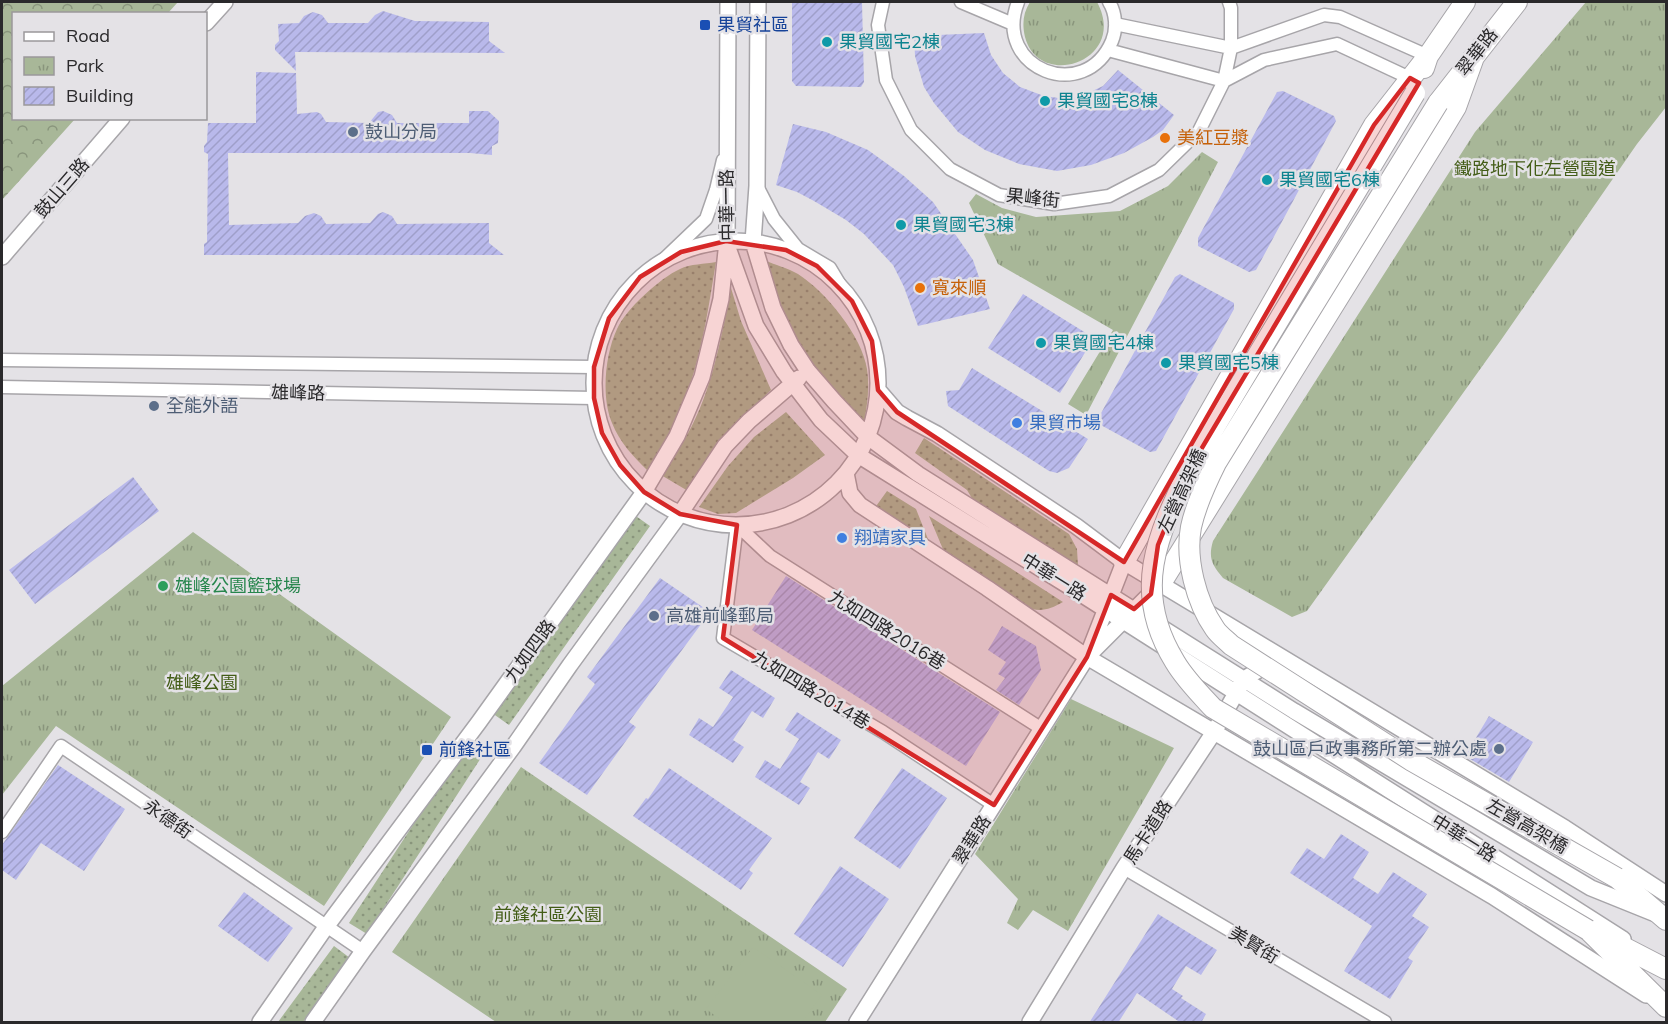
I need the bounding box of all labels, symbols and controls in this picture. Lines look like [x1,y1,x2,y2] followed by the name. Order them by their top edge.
[12,12,207,120] legend
[717,13,789,36] place label: 果貿社區
[698,18,712,32] marker: 果貿社區
[1451,23,1502,80] street label: 翠華路
[66,24,110,47] text: Road
[839,30,940,53] place label: 果貿國宅2棟
[820,35,834,49] marker: 果貿國宅2棟
[66,54,105,77] text: Park
[66,84,134,107] text: Building
[1057,89,1158,112] place label: 果貿國宅8棟
[1038,94,1052,108] marker: 果貿國宅8棟
[365,120,437,143] place label: 鼓山分局
[346,125,360,139] marker: 鼓山分局
[1177,126,1249,149] place label: 美紅豆漿
[1158,131,1172,145] marker: 美紅豆漿
[29,153,94,222] street label: 鼓山三路
[1454,157,1616,180] park label: 鐵路地下化左營園道
[1279,168,1380,191] place label: 果貿國宅6棟
[714,169,739,241] street label: 中華一路
[1260,173,1274,187] marker: 果貿國宅6棟
[1005,183,1061,212] street label: 果峰街
[913,213,1014,236] place label: 果貿國宅3棟
[894,218,908,232] marker: 果貿國宅3棟
[932,276,986,299] place label: 寬來順
[913,281,927,295] marker: 寬來順
[1053,331,1154,354] place label: 果貿國宅4棟
[1034,336,1048,350] marker: 果貿國宅4棟
[1178,351,1279,374] place label: 果貿國宅5棟
[1159,356,1173,370] marker: 果貿國宅5棟
[271,381,325,404] street label: 雄峰路
[166,394,238,417] place label: 全能外語
[147,399,161,413] marker: 全能外語
[1029,411,1101,434] place label: 果貿市場
[1010,416,1024,430] marker: 果貿市場
[1152,445,1211,536] street label: 左營高架橋
[854,526,926,549] place label: 翔靖家具
[835,531,849,545] marker: 翔靖家具
[1018,548,1091,605] street label: 中華一路
[175,574,301,597] place label: 雄峰公園籃球場
[156,579,170,593] marker: 雄峰公園籃球場
[825,585,950,675] street label: 九如四路2016巷
[666,604,774,627] place label: 高雄前峰郵局
[647,609,661,623] marker: 高雄前峰郵局
[499,615,560,687] street label: 九如四路
[748,645,874,734] street label: 九如四路2014巷
[166,671,238,694] park label: 雄峰公園
[1253,737,1487,760] place label: 鼓山區戶政事務所第二辦公處
[439,738,511,761] place label: 前鋒社區
[1492,742,1506,756] marker: 鼓山區戶政事務所第二辦公處
[420,743,434,757] marker: 前鋒社區
[1483,793,1572,858] street label: 左營高架橋
[140,794,197,843] street label: 永德街
[1118,795,1177,868] street label: 馬卡道路
[1428,809,1501,866] street label: 中華一路
[948,811,996,869] street label: 翠華路
[494,903,602,926] park label: 前鋒社區公園
[1225,921,1283,968] street label: 美賢街

